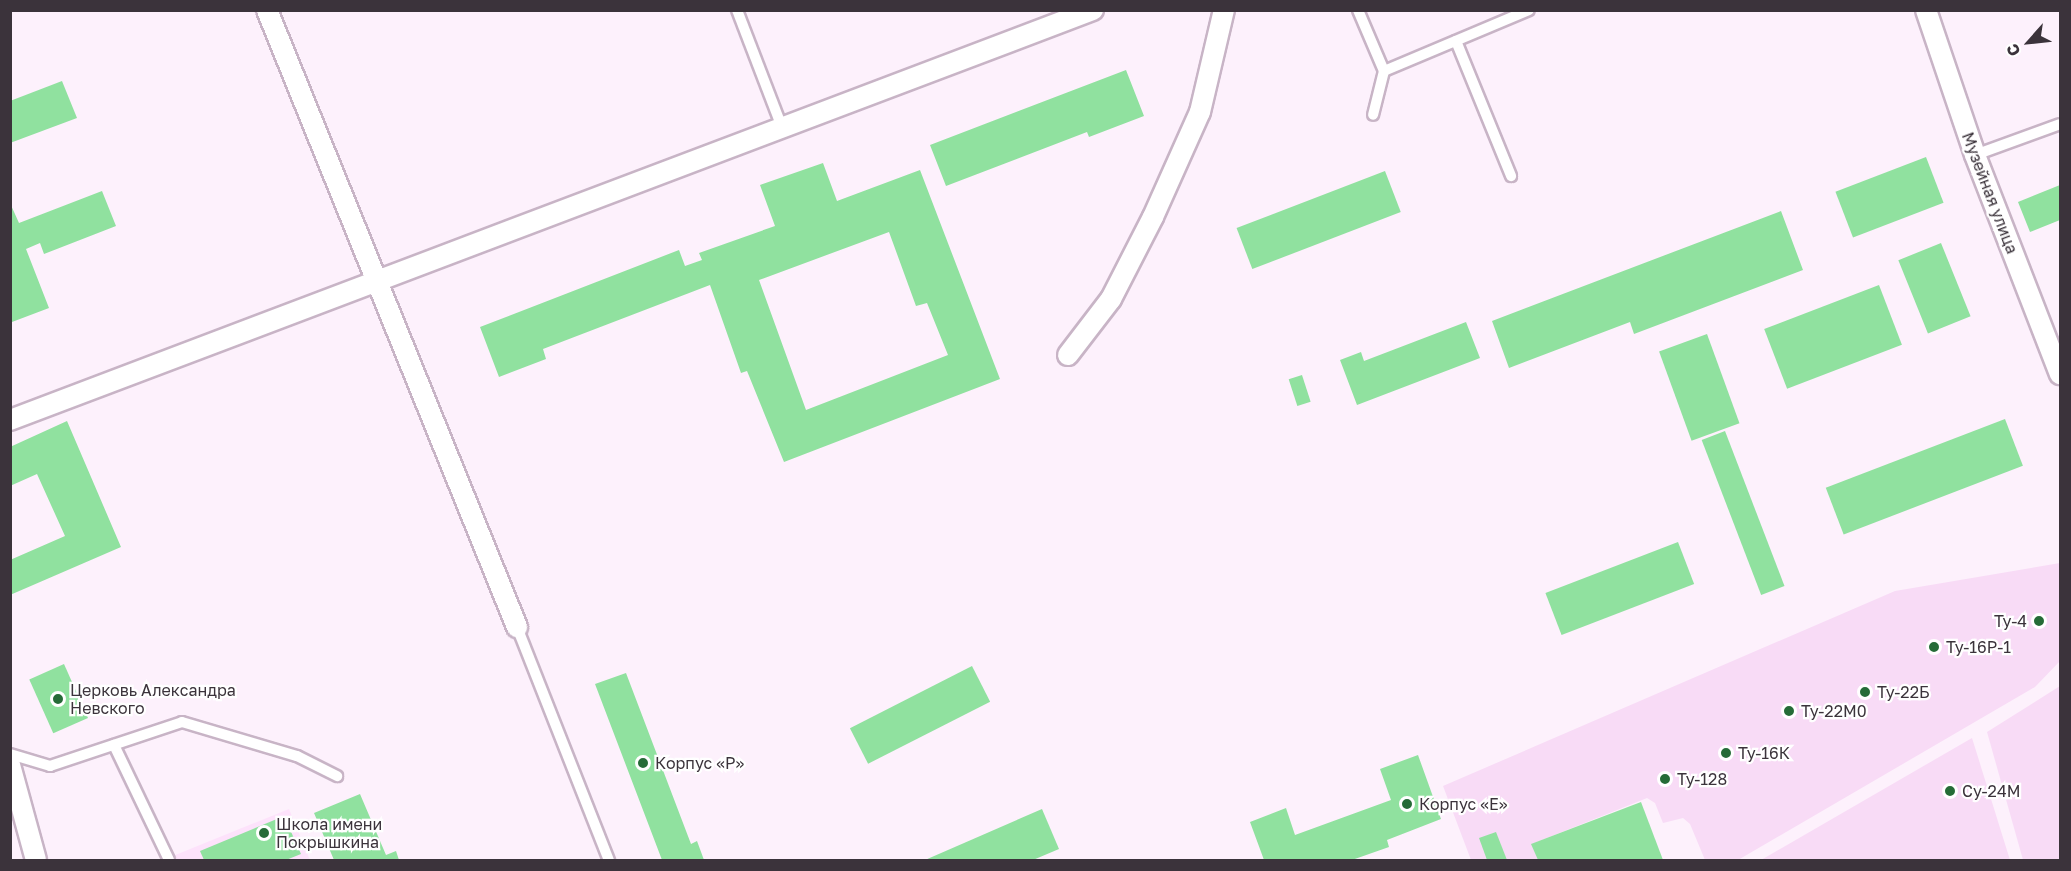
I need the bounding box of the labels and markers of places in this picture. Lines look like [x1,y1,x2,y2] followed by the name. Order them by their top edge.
[1994,611,2027,631] place label: Ту-4
[2032,614,2046,628] marker: Ту-4
[1946,637,2011,657] place label: Ту-16Р-1
[1927,640,1941,654] marker: Ту-16Р-1
[70,680,236,718] place label: Церковь Александра Невского
[1877,682,1930,702] place label: Ту-22Б
[1858,685,1872,699] marker: Ту-22Б
[51,692,65,706] marker: Церковь Александра Невского
[1801,701,1867,721] place label: Ту-22М0
[1782,704,1796,718] marker: Ту-22М0
[1738,743,1790,763] place label: Ту-16К
[1719,746,1733,760] marker: Ту-16К
[655,753,744,773] place label: Корпус «Р»
[636,756,650,770] marker: Корпус «Р»
[1677,769,1727,789] place label: Ту-128
[1658,772,1672,786] marker: Ту-128
[1962,781,2020,801] place label: Су-24М
[1943,784,1957,798] marker: Су-24М
[1419,794,1508,814] place label: Корпус «Е»
[1400,797,1414,811] marker: Корпус «Е»
[276,814,382,852] place label: Школа имени Покрышкина
[257,826,271,840] marker: Школа имени Покрышкина

